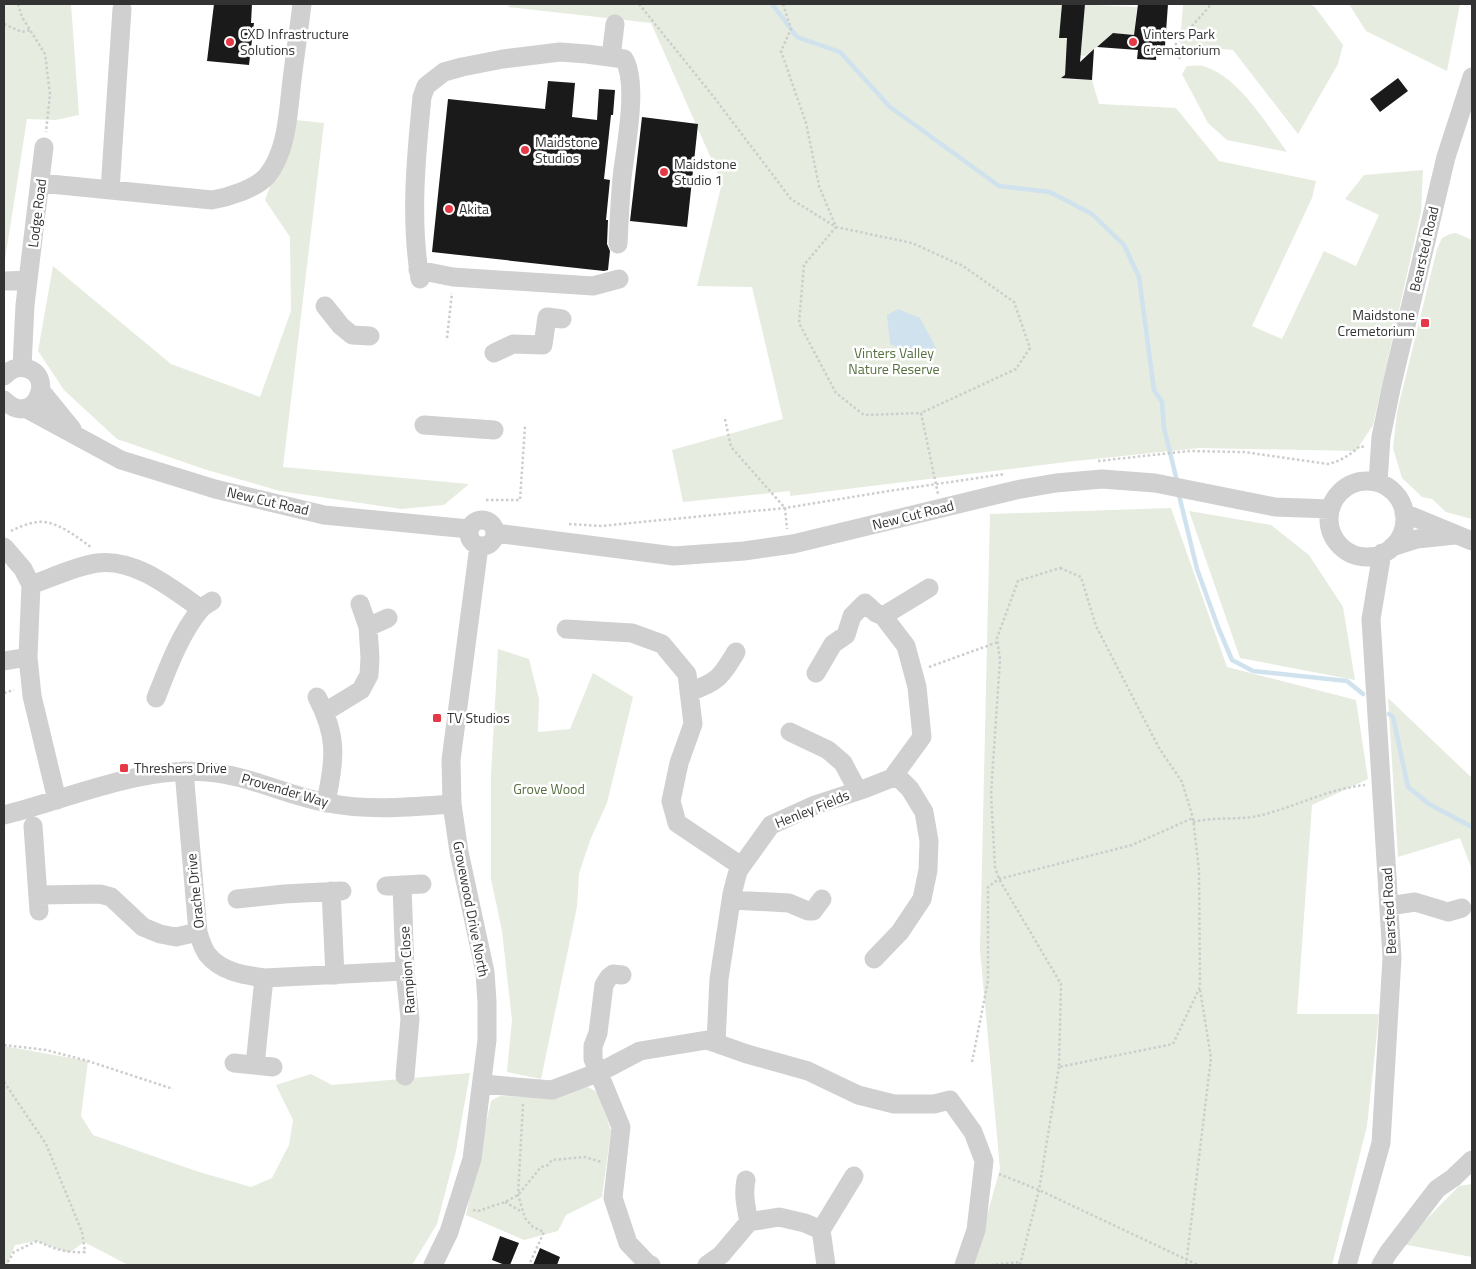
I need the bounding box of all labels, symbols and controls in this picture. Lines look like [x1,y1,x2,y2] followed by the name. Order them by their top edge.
[240,23,349,60] place label: CXD Infrastructure Solutions
[1143,23,1220,60] place label: Vinters Park Crematorium
[224,36,236,48] marker: CXD Infrastructure Solutions
[1127,36,1139,48] marker: Vinters Park Crematorium
[535,131,598,168] place label: Maidstone Studios
[519,144,531,156] marker: Maidstone Studios
[674,153,737,190] place label: Maidstone Studio 1
[658,166,670,178] marker: Maidstone Studio 1
[22,177,51,249] street label: Lodge Road
[459,198,489,219] place label: Akita
[443,203,455,215] marker: Akita
[1404,204,1444,294] street label: Bearsted Road
[1338,304,1415,341] place label: Maidstone Cremetorium
[1419,317,1431,329] marker: Maidstone Cremetorium
[848,342,940,379] park label: Vinters Valley Nature Reserve
[225,481,311,520] street label: New Cut Road
[870,494,956,535] street label: New Cut Road
[447,707,510,728] place label: TV Studios
[431,712,443,724] marker: TV Studios
[134,757,227,778] place label: Threshers Drive
[118,762,130,774] marker: Threshers Drive
[239,767,331,812] street label: Provender Way
[513,778,585,799] park label: Grove Wood
[771,784,852,833] street label: Henley Fields
[448,839,495,979] street label: Grovewood Drive North
[180,852,209,930] street label: Orache Drive
[1376,867,1401,955] street label: Bearsted Road
[393,926,420,1014] street label: Rampion Close

